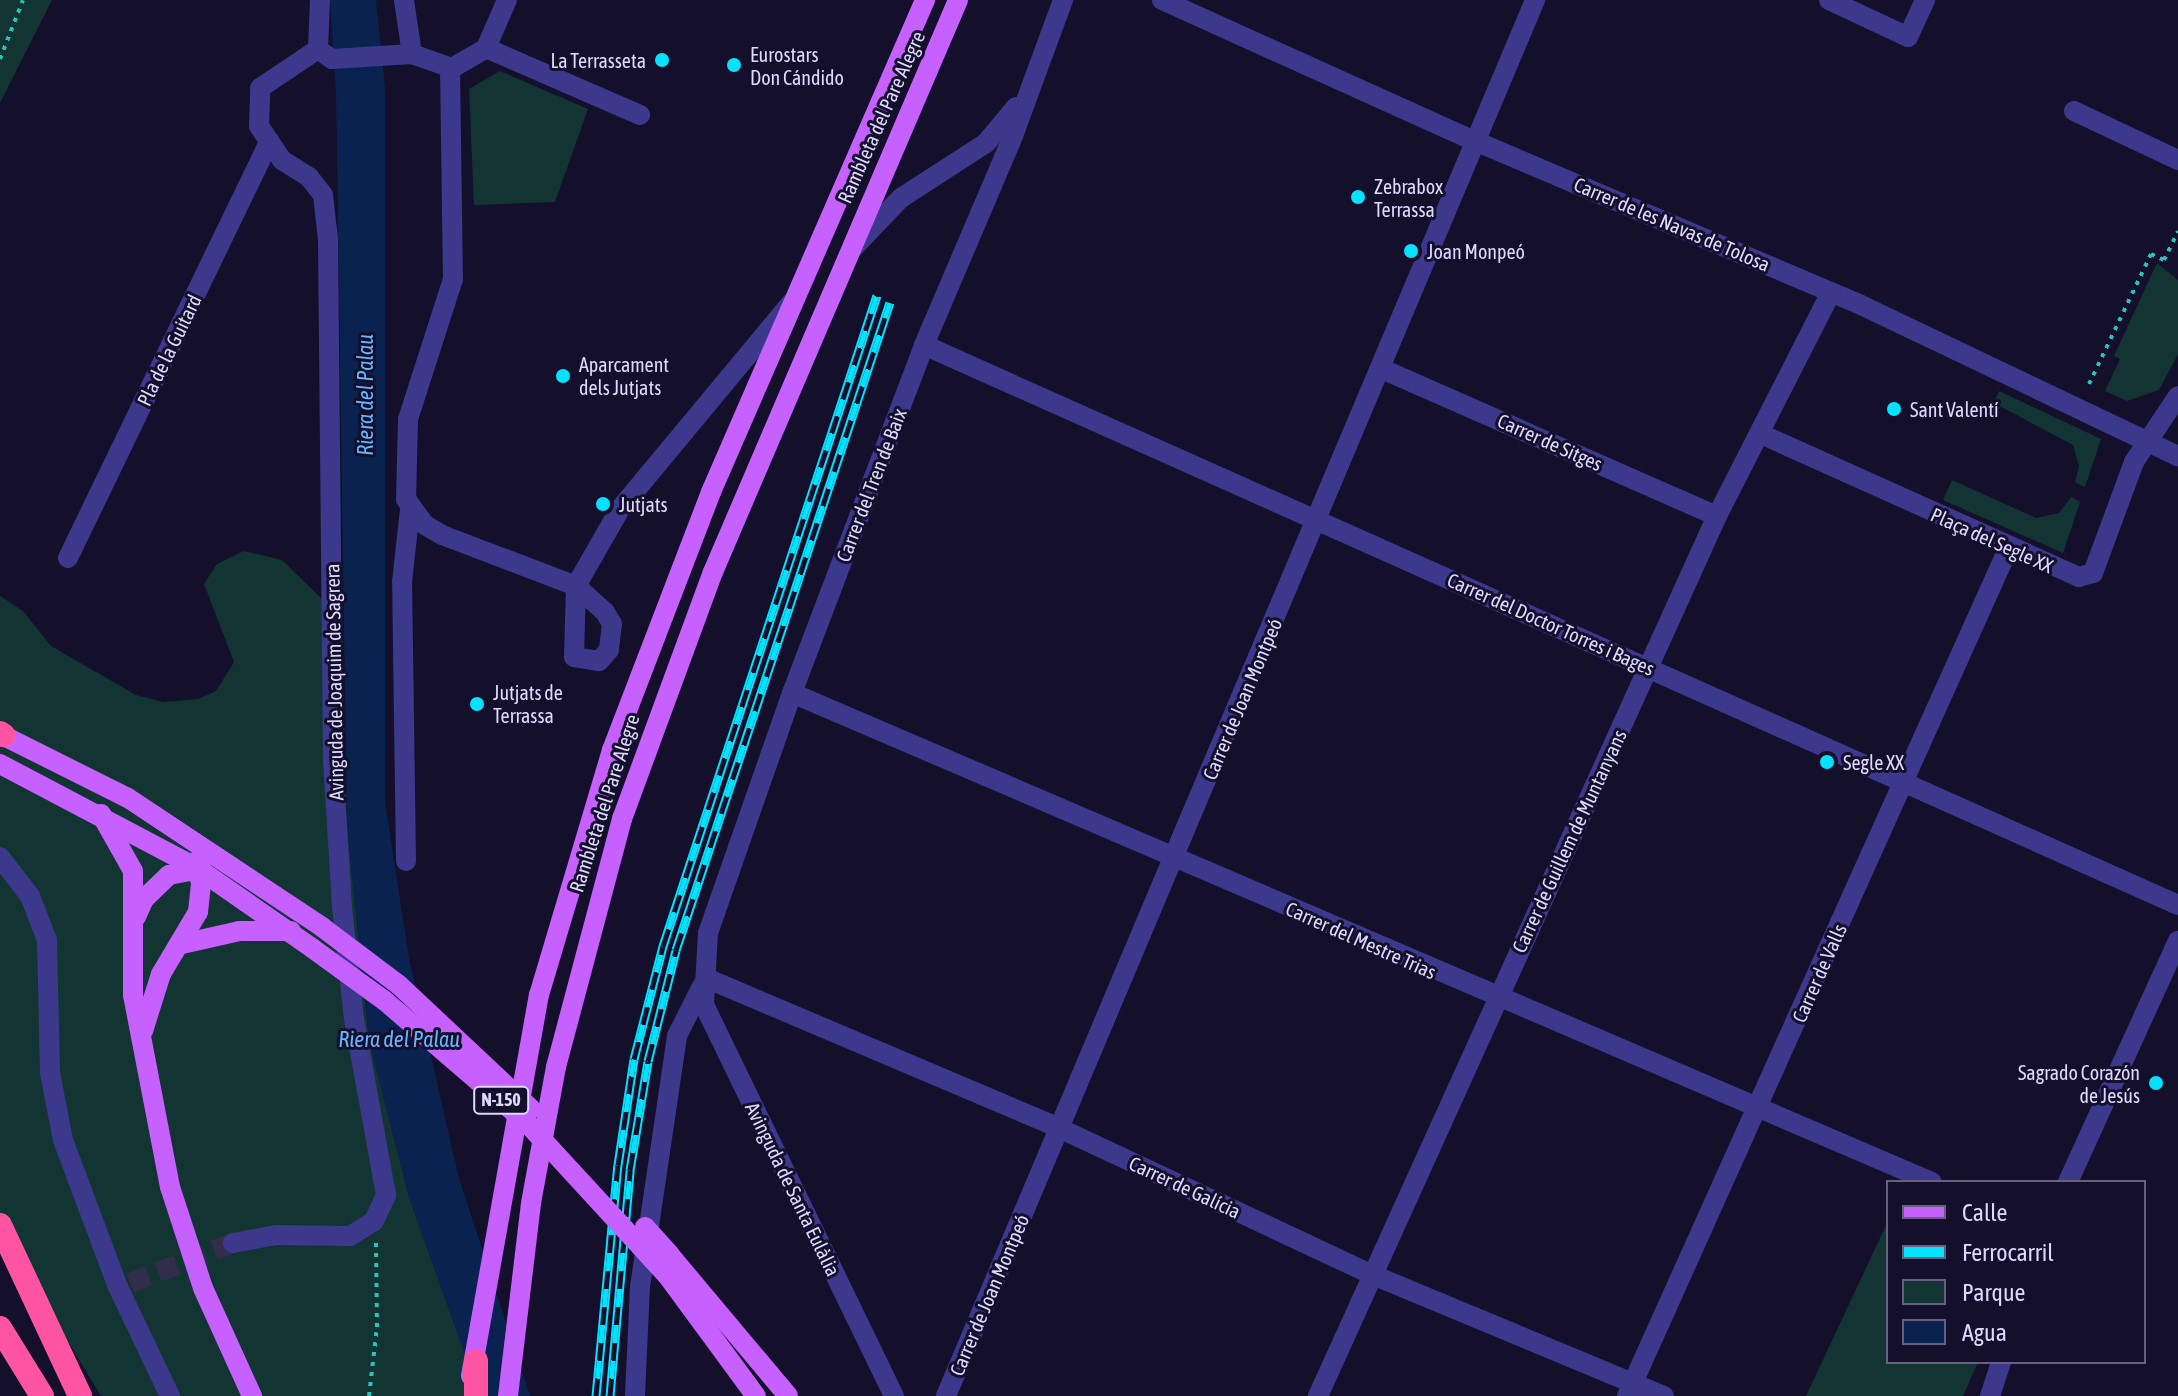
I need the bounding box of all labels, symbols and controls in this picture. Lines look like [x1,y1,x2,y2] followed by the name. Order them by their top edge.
[832,27,930,207] street label: Rambleta del Pare Alegre
[750,42,844,89] place label: Eurostars Don Cándido
[551,48,646,72] place label: La Terrasseta
[653,51,671,69] marker: La Terrasseta
[725,56,743,74] marker: Eurostars Don Cándido
[1570,172,1774,276] street label: Carrer de les Navas de Tolosa
[1374,174,1443,221] place label: Zebrabox Terrassa
[1349,188,1367,206] marker: Zebrabox Terrassa
[1427,239,1525,263] place label: Joan Monpeó
[1402,242,1420,260] marker: Joan Monpeó
[132,290,206,410] street label: Pla de la Guitard
[353,334,379,456] water label: Riera del Palau
[579,352,669,399] place label: Aparcament dels Jutjats
[554,367,572,385] marker: Aparcament dels Jutjats
[1910,397,1999,421] place label: Sant Valentí
[1885,400,1903,418] marker: Sant Valentí
[831,405,911,565] street label: Carrer del Tren de Baix
[1494,408,1606,476] street label: Carrer de Sitges
[619,492,668,516] place label: Jutjats
[594,495,612,513] marker: Jutjats
[1927,502,2057,578] street label: Plaça del Segle XX
[320,563,348,801] street label: Avinguda de Joaquim de Sagrera
[1444,567,1658,681] street label: Carrer del Doctor Torres i Bages
[1197,615,1287,783] street label: Carrer de Joan Montpeó
[493,680,563,727] place label: Jutjats de Terrassa
[468,695,486,713] marker: Jutjats de Terrassa
[564,711,644,895] street label: Rambleta del Pare Alegre
[1507,726,1631,956] street label: Carrer de Guillem de Muntanyans
[1843,750,1904,774] place label: Segle XX
[1818,753,1836,771] marker: Segle XX
[1282,896,1440,984] street label: Carrer del Mestre Trias
[1787,920,1851,1026] street label: Carrer de Valls
[338,1027,460,1053] water label: Riera del Palau
[2018,1060,2140,1107] place label: Sagrado Corazón de Jesús
[2147,1074,2165,1092] marker: Sagrado Corazón de Jesús
[473,1086,529,1114] road number: N-150
[740,1098,846,1280] street label: Avinguda de Santa Eulàlia
[1125,1151,1245,1223] street label: Carrer de Galícia
[1886,1180,2146,1364] legend
[1962,1199,2007,1226] text: Calle
[944,1211,1034,1379] street label: Carrer de Joan Montpeó
[1962,1239,2054,1266] text: Ferrocarril
[1962,1279,2025,1306] text: Parque
[1962,1319,2007,1346] text: Agua

